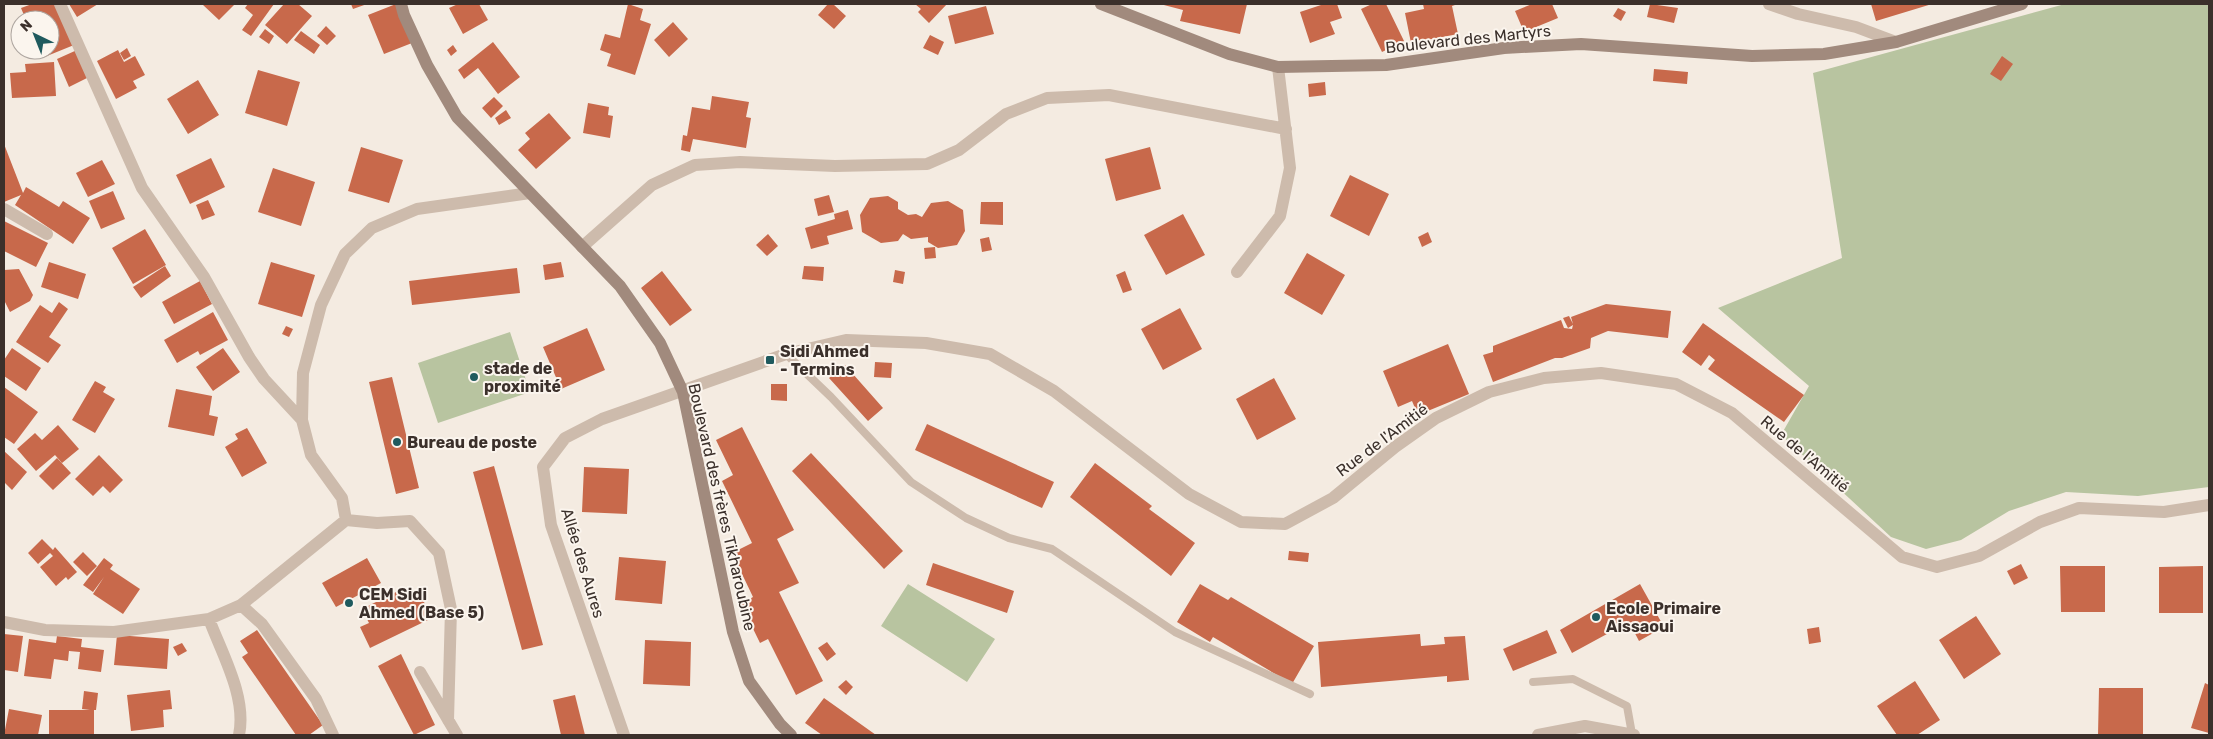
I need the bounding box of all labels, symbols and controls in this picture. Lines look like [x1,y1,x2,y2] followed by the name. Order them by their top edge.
[10,10,60,60] north arrow
[17,16,36,36] text: N
[1384,21,1552,57] street label: Boulevard des Martyrs
[780,342,869,379] place label: Sidi Ahmed - Termins
[764,354,776,366] marker: Sidi Ahmed - Termins
[484,359,561,396] place label: stade de proximité
[468,371,480,383] marker: stade de proximité
[684,381,760,633] street label: Boulevard des frères Tikharoubine
[1333,399,1432,481] street label: Rue de l'Amitié
[1757,411,1853,497] street label: Rue de l'Amitié
[407,433,537,452] place label: Bureau de poste
[391,436,403,448] marker: Bureau de poste
[557,506,609,620] street label: Allée des Aures
[359,585,484,622] place label: CEM Sidi Ahmed (Base 5)
[343,597,355,609] marker: CEM Sidi Ahmed (Base 5)
[1606,599,1721,636] place label: Ecole Primaire Aissaoui
[1590,611,1602,623] marker: Ecole Primaire Aissaoui

